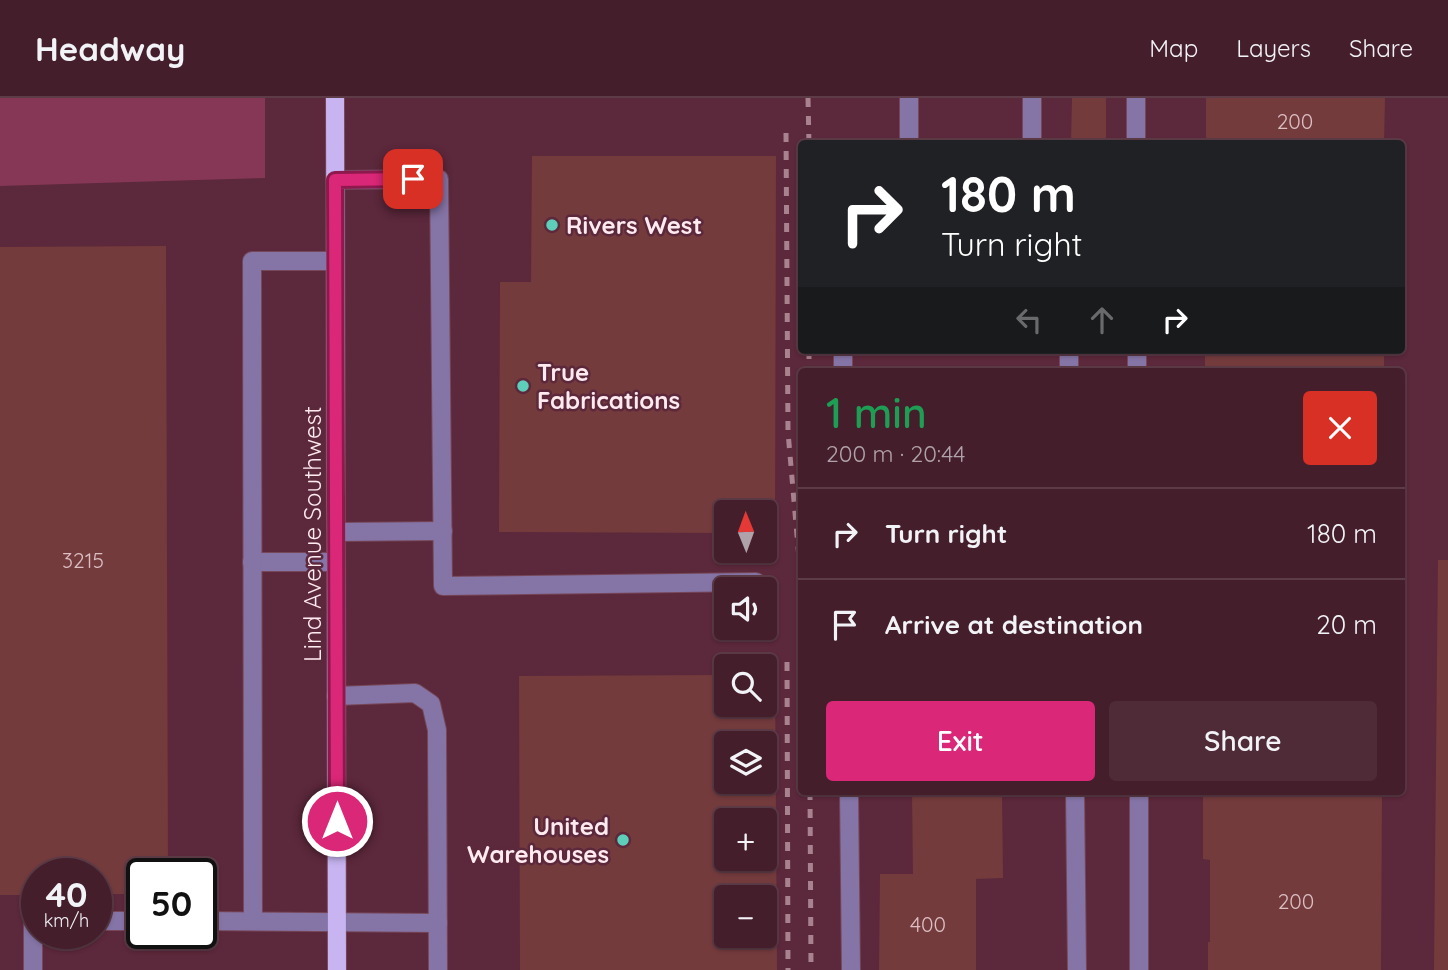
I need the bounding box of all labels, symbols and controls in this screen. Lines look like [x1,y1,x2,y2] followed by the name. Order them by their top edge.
[35,28,185,69] text: Headway
[1149,33,1198,63] text: Map
[1236,33,1311,63] text: Layers
[1349,33,1413,63] text: Share
[1277,108,1313,134] house number: 200
[383,149,443,209] pin
[394,160,432,198] icon: arrive
[941,163,1076,224] text: 180 m
[826,168,917,259] icon: right
[566,210,702,240] place label: Rivers West
[544,217,560,233] marker: Rivers West
[941,224,1082,264] text: Turn right
[1010,301,1048,339] icon: left
[1083,301,1121,339] icon: ahead
[1156,301,1194,339] icon: right
[537,357,680,415] place label: True Fabrications
[515,378,531,394] marker: True Fabrications
[826,386,927,439] text: 1 min
[1303,391,1377,465] button: close
[297,406,327,662] street label: Lind Avenue Southwest
[826,439,965,468] text: 200 m · 20:44
[714,500,777,564] north arrow
[714,500,777,948] map controls
[826,515,864,553] icon: right
[885,517,1007,550] text: Turn right
[1307,517,1377,550] text: 180 m
[62,547,104,573] house number: 3215
[714,577,777,640] button: sound
[826,606,864,644] icon: arrive
[885,608,1143,641] text: Arrive at destination
[1316,608,1377,641] text: 20 m
[714,654,777,717] button: search
[826,701,1095,781] button: Exit
[1109,701,1377,781] button: Share
[714,731,777,794] button: layers
[300,784,374,858] position arrow
[714,808,777,871] button: +
[467,811,609,869] place label: United Warehouses
[615,832,631,848] marker: United Warehouses
[126,858,217,949] speed limit sign: 50
[45,872,88,916] text: 40
[714,885,777,948] button: −
[1278,888,1314,914] house number: 200
[44,909,89,932] text: km/h
[910,911,946,937] house number: 400

